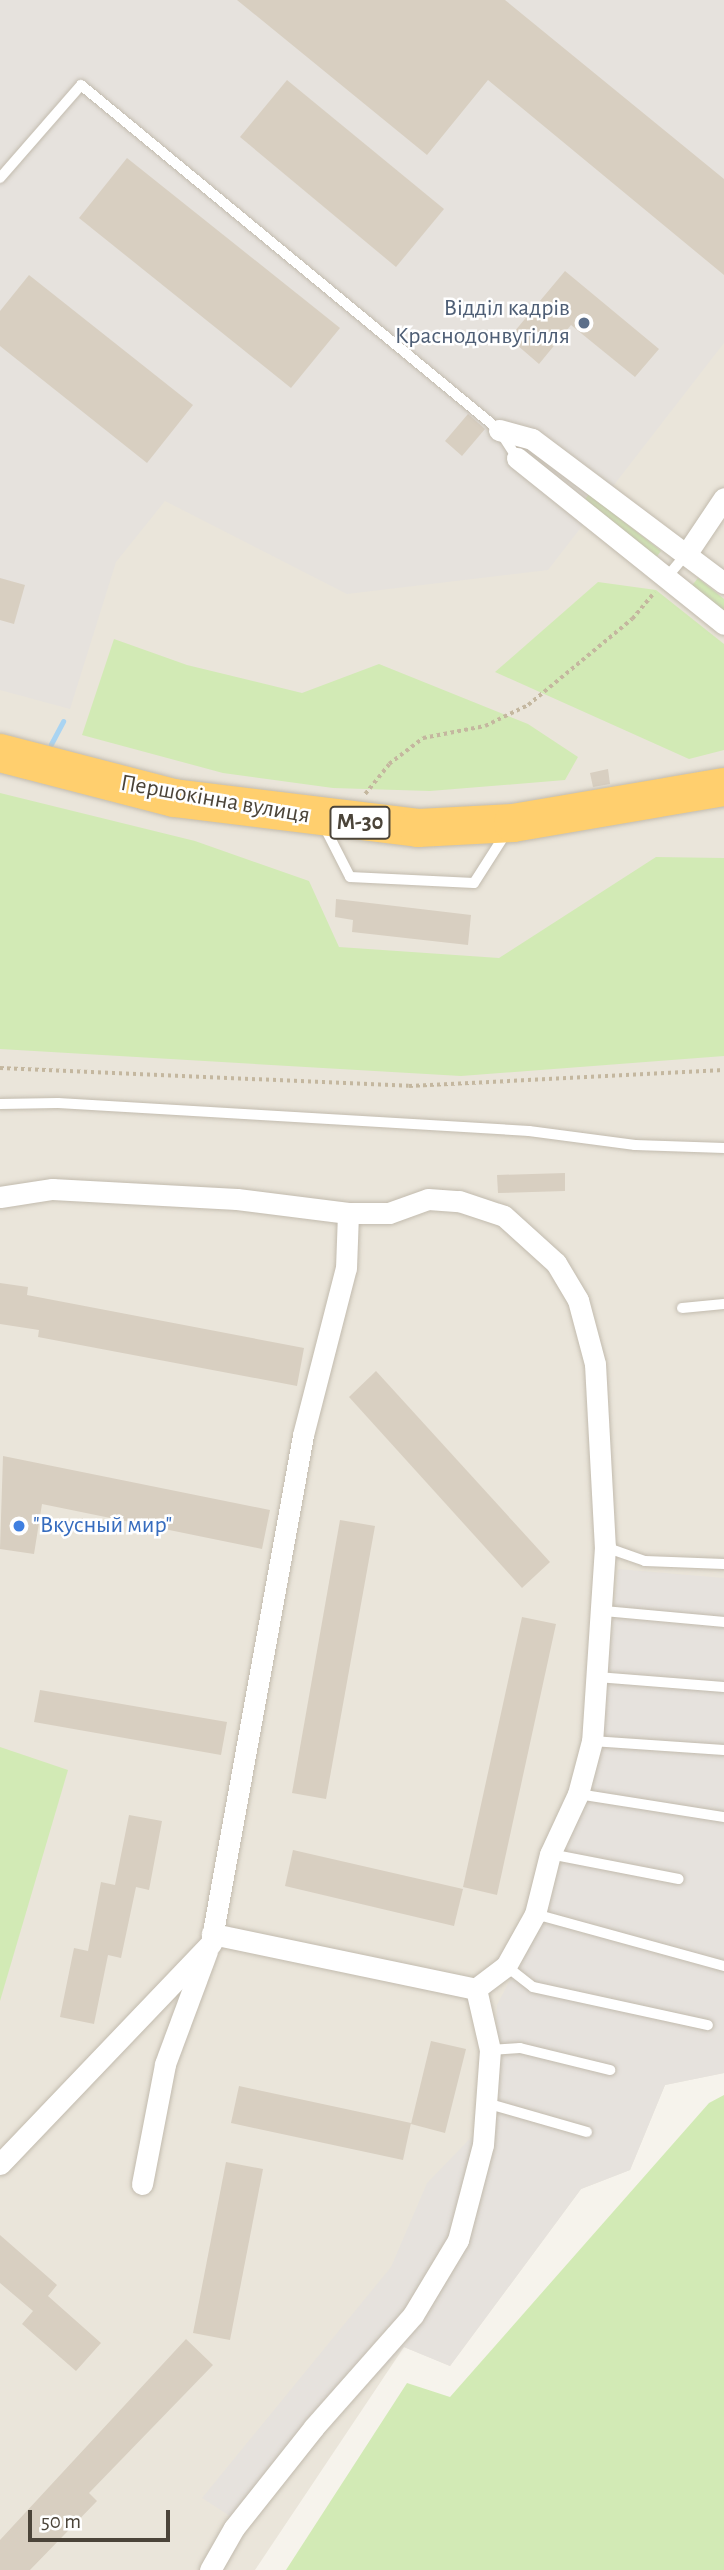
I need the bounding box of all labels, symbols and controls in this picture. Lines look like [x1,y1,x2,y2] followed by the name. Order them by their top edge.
[395,295,570,351] place label: Відділ кадрів Краснодонвугілля
[576,315,592,331] marker: Відділ кадрів Краснодонвугілля
[118,769,312,831] street label: Першокінна вулиця
[328,804,392,842] road number: М-30
[33,1512,172,1540] place label: "Вкусный мир"
[11,1518,27,1534] marker: "Вкусный мир"
[32,2496,173,2540] scale bar
[41,2511,81,2532] text: 50 m

